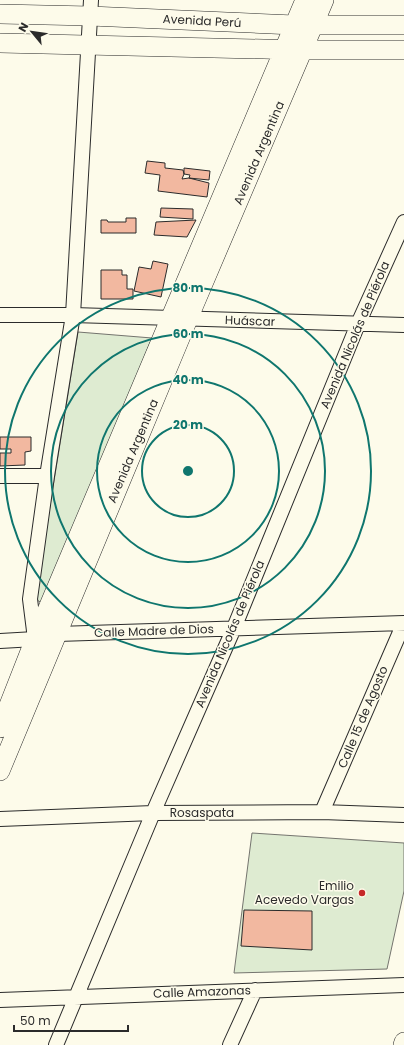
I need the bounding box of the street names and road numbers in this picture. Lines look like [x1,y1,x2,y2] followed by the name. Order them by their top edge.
[162,10,242,31] street label: Avenida Perú
[229,98,288,207] street label: Avenida Argentina
[316,259,393,411] street label: Avenida Nicolás de Piérola
[225,311,276,330] street label: Huáscar
[103,396,162,505] street label: Avenida Argentina
[191,558,268,710] street label: Avenida Nicolás de Piérola
[94,620,214,641] street label: Calle Madre de Dios
[333,663,392,771] street label: Calle 15 de Agosto
[170,804,234,821] street label: Rosaspata
[153,981,251,1002] street label: Calle Amazonas

